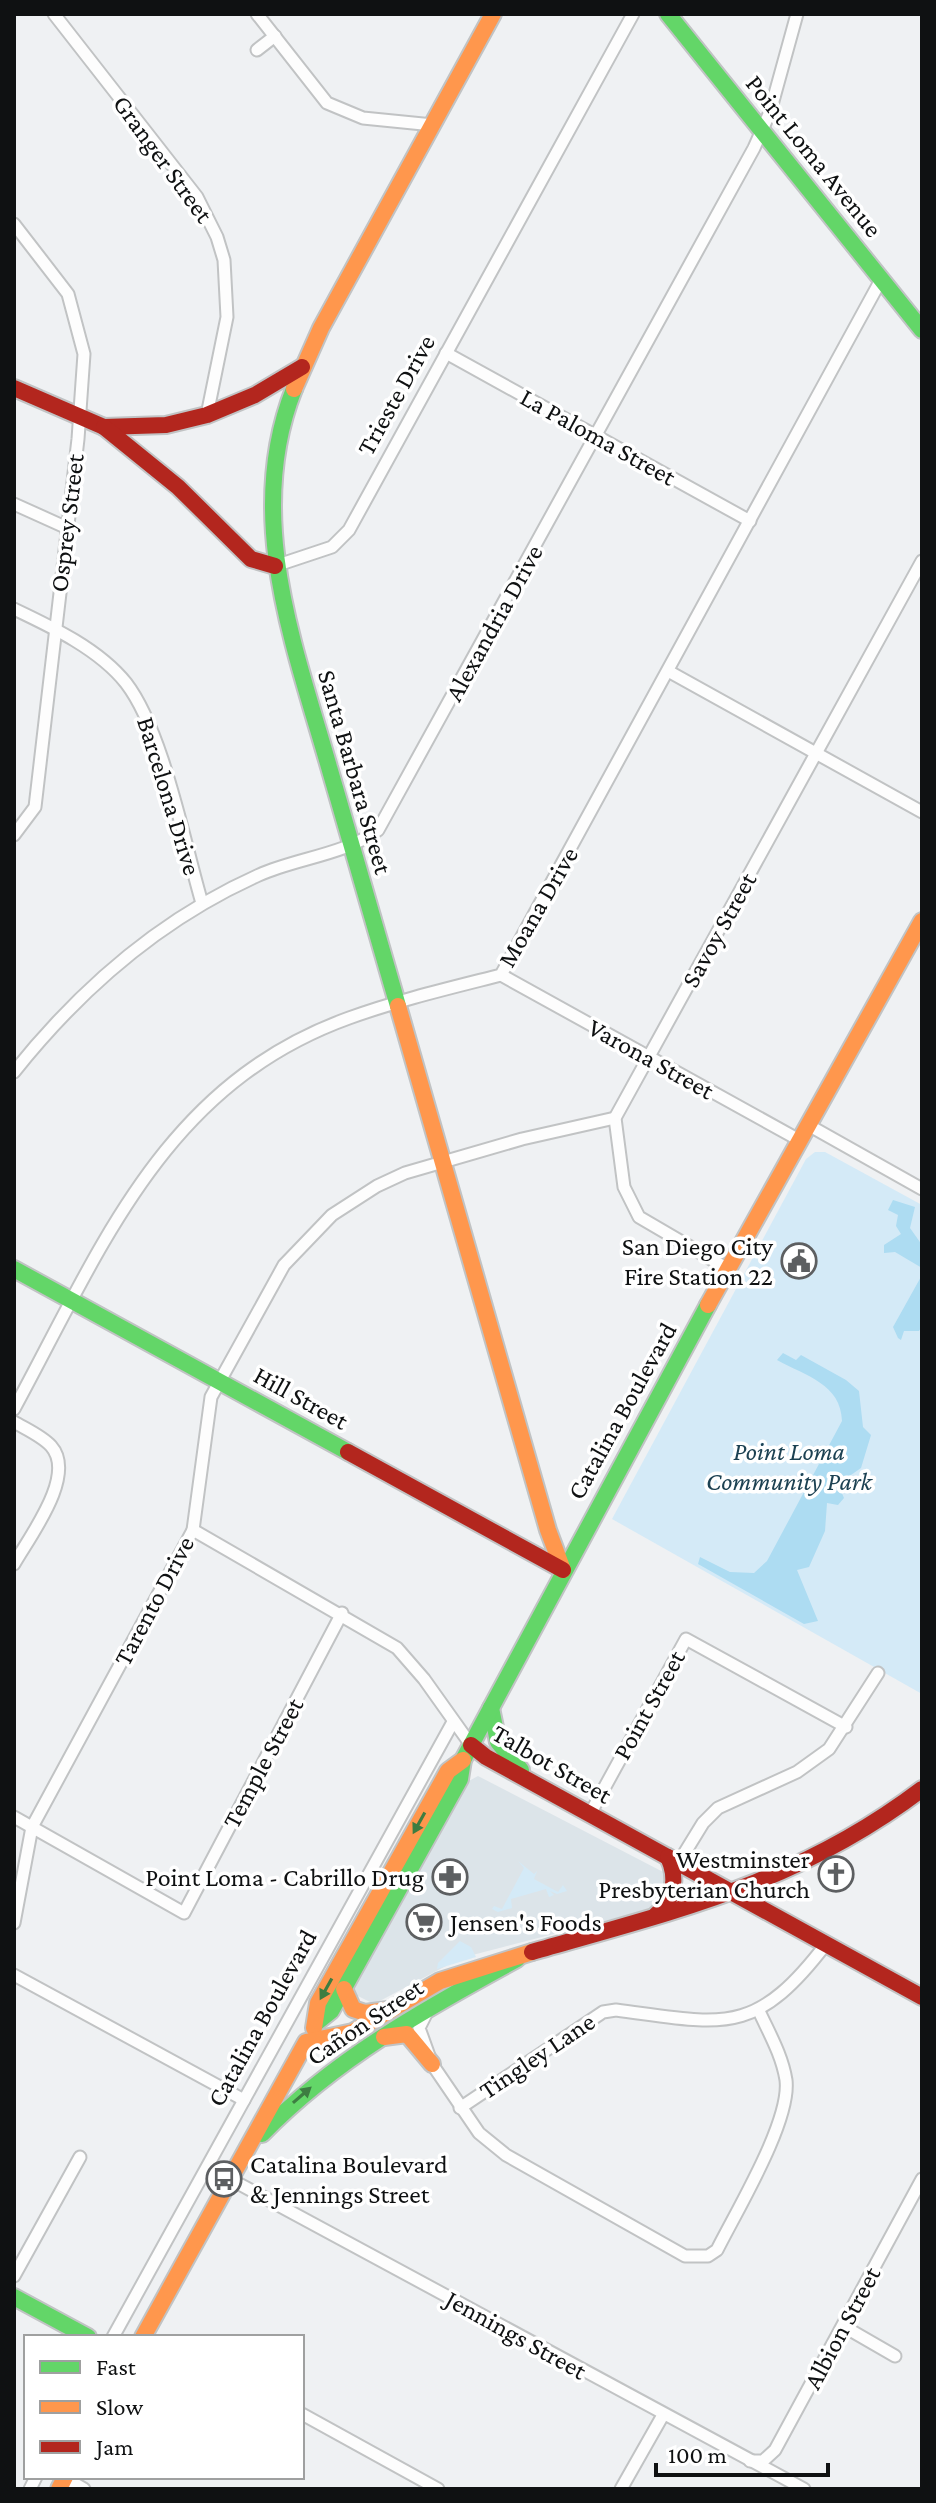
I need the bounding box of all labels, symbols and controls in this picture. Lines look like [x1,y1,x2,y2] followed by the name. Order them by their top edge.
[740,69,888,243] street label: Point Loma Avenue
[107,90,219,229] street label: Granger Street
[351,330,441,460] street label: Trieste Drive
[515,382,681,492] street label: La Paloma Street
[44,452,90,594] street label: Osprey Street
[439,540,549,706] street label: Alexandria Drive
[312,667,398,878] street label: Santa Barbara Street
[131,713,207,879] street label: Barcelona Drive
[492,842,584,972] street label: Moana Drive
[676,867,763,992] street label: Savoy Street
[583,1013,719,1106] street label: Varona Street
[622,1232,774,1291] place label: San Diego City Fire Station 22
[780,1242,818,1280] public building icon: San Diego City Fire Station 22
[561,1317,683,1504] street label: Catalina Boulevard
[249,1360,354,1436] street label: Hill Street
[706,1437,874,1496] park label: Point Loma Community Park
[108,1531,200,1671] street label: Tarento Drive
[607,1645,691,1765] street label: Point Street
[217,1693,310,1833] street label: Temple Street
[487,1718,617,1810] street label: Talbot Street
[412,1812,426,1834] one-way arrow
[598,1845,810,1904] place label: Westminster Presbyterian Church
[817,1855,855,1893] church icon: Westminster Presbyterian Church
[431,1858,469,1896] pharmacy icon: Point Loma - Cabrillo Drug
[145,1863,424,1892] place label: Point Loma - Cabrillo Drug
[405,1903,443,1941] supermarket icon: Jensen's Foods
[448,1908,602,1937] place label: Jensen's Foods
[201,1924,323,2111] street label: Catalina Boulevard
[301,1972,429,2071] street label: Cañon Street
[319,1978,333,2000] one-way arrow
[474,2007,600,2105] street label: Tingley Lane
[291,2087,311,2104] one-way arrow
[250,2150,448,2209] place label: Catalina Boulevard & Jennings Street
[205,2160,243,2198] bus stop icon: Catalina Boulevard & Jennings Street
[798,2262,887,2394] street label: Albion Street
[439,2283,592,2386] street label: Jennings Street
[24,2335,304,2479] legend
[96,2353,137,2380] text: Fast
[96,2393,143,2420] text: Slow
[656,2427,828,2477] scale bar
[94,2433,134,2460] text: Jam
[668,2441,727,2468] text: 100 m

